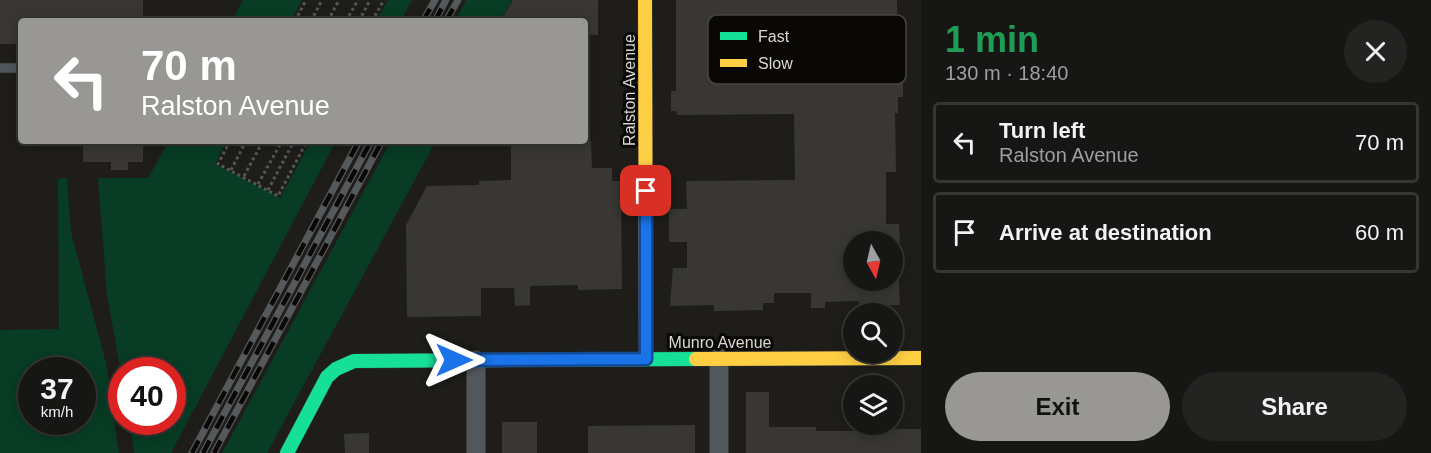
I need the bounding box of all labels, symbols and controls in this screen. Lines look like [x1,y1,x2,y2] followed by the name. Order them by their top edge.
[708,15,906,84] legend
[945,19,1039,60] text: 1 min
[1344,20,1407,83] button: close
[758,28,790,45] text: Fast
[621,34,638,146] street label: Ralston Avenue
[42,42,120,120] icon: left
[141,42,237,89] text: 70 m
[758,55,793,72] text: Slow
[945,62,1068,84] text: 130 m · 18:40
[141,91,330,121] text: Ralston Avenue
[999,118,1085,143] text: Turn left
[948,126,981,159] icon: left
[1355,130,1404,155] text: 70 m
[999,144,1139,166] text: Ralston Avenue
[620,165,671,216] pin
[629,174,662,207] icon: arrive
[948,216,981,249] icon: arrive
[999,220,1212,245] text: Arrive at destination
[1355,220,1404,245] text: 60 m
[843,231,903,291] north arrow
[843,231,903,435] map controls
[843,303,903,363] button: search
[422,328,486,392] position arrow
[669,334,772,351] street label: Munro Avenue
[108,357,186,435] speed limit sign: 40
[40,372,74,405] text: 37
[945,372,1170,441] button: Exit
[1182,372,1407,441] button: Share
[843,375,903,435] button: layers
[41,403,73,420] text: km/h

